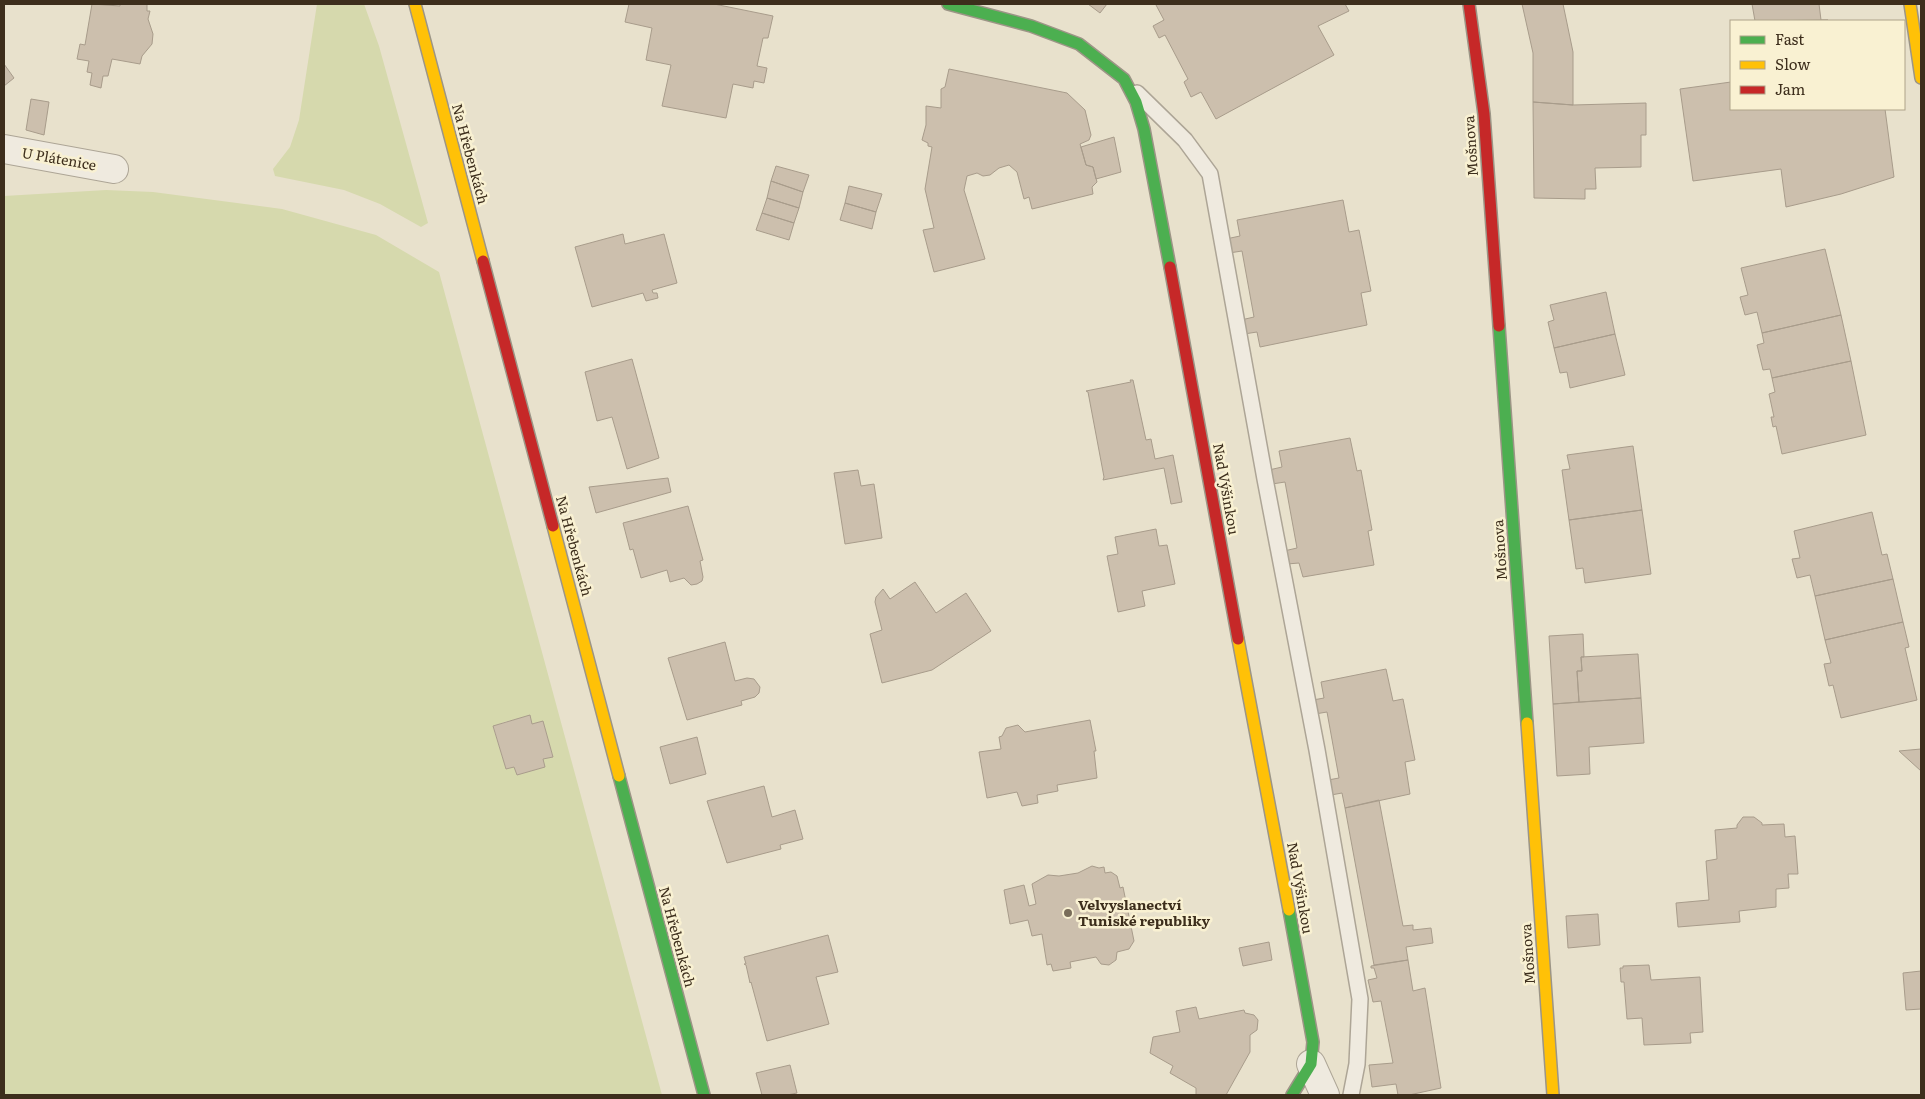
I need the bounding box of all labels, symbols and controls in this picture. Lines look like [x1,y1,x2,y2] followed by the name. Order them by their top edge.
[1730,20,1905,110] legend
[1775,27,1804,50] text: Fast
[1775,52,1810,75] text: Slow
[1775,77,1806,100] text: Jam
[448,101,494,206] street label: Na Hřebenkách
[1458,115,1482,177] street label: Mošnova
[20,142,98,174] street label: U Plátenice
[1209,441,1245,536] street label: Nad Výšinkou
[552,493,598,598] street label: Na Hřebenkách
[1487,519,1511,581] street label: Mošnova
[1283,840,1319,935] street label: Nad Výšinkou
[655,884,701,989] street label: Na Hřebenkách
[1078,894,1211,930] place label: Velvyslanectví Tuniské republiky
[1062,907,1074,919] marker: Velvyslanectví Tuniské republiky
[1515,923,1539,985] street label: Mošnova

